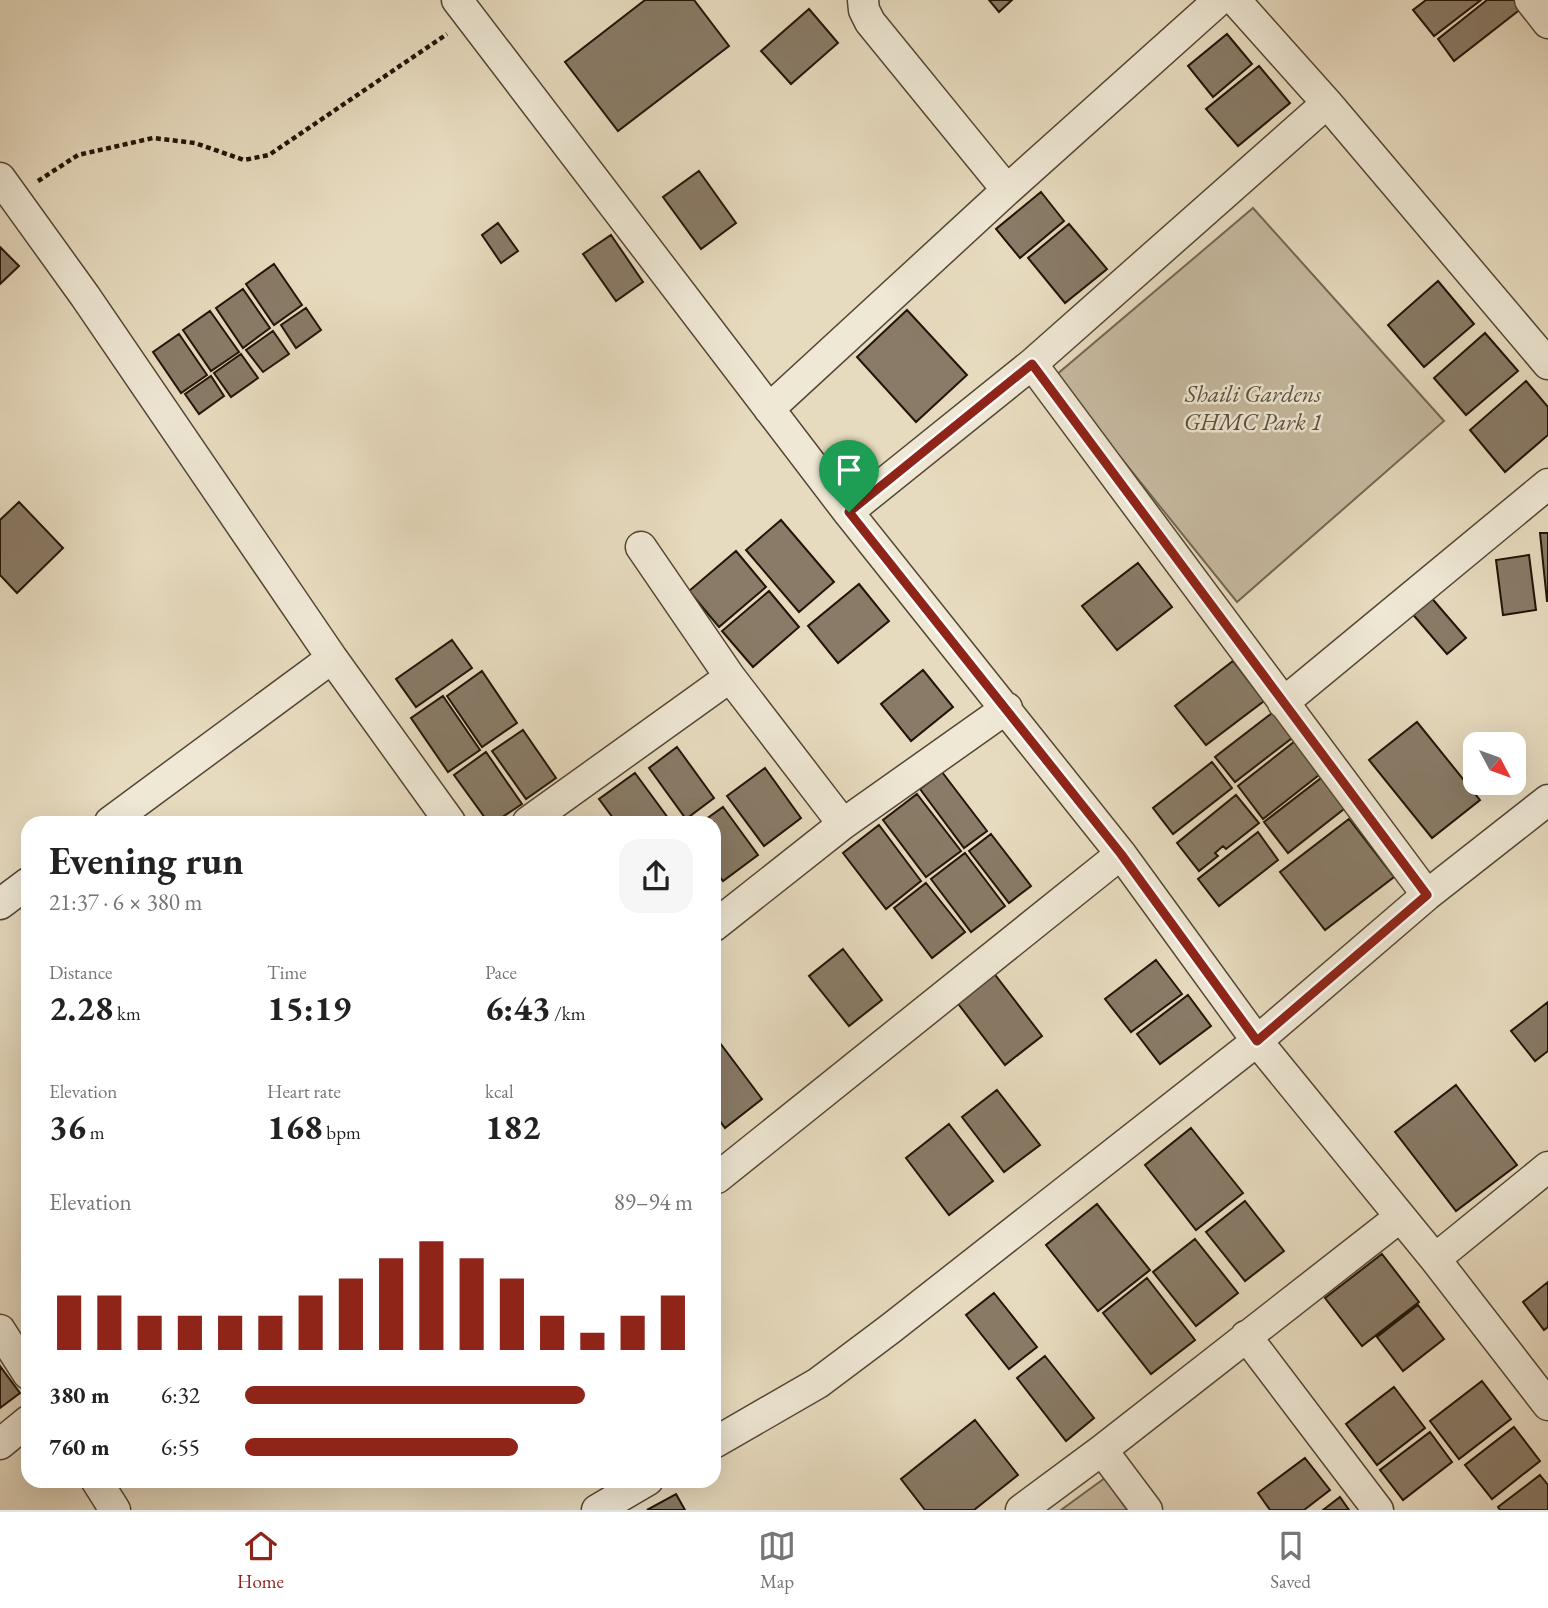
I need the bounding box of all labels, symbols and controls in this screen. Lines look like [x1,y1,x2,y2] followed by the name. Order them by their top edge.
[1184,378,1322,437] park label: Shaili Gardens GHMC Park 1
[819,440,879,512] pin
[830,451,868,489] icon: arrive
[1463,732,1526,794] north arrow
[1463,732,1526,795] map controls
[49,836,244,885] text: Evening run
[619,839,693,913] button: share
[49,887,202,917] text: 21:37 · 6 × 380 m
[49,960,112,985] text: Distance
[267,960,307,985] text: Time
[485,960,517,985] text: Pace
[49,985,113,1030] text: 2.28
[267,985,351,1030] text: 15:19
[485,985,550,1030] text: 6:43
[113,1001,141,1026] text: km
[550,1001,586,1026] text: /km
[49,1079,117,1104] text: Elevation
[267,1079,341,1104] text: Heart rate
[485,1079,514,1104] text: kcal
[49,1104,86,1149] text: 36
[267,1104,323,1149] text: 168
[485,1104,541,1149] text: 182
[86,1120,105,1145] text: m
[323,1120,361,1145] text: bpm
[49,1187,132,1217] text: Elevation
[614,1187,693,1217] text: 89–94 m
[49,1380,110,1410] text: 380 m
[161,1380,200,1410] text: 6:32
[49,1432,110,1462] text: 760 m
[161,1432,200,1462] text: 6:55
[237,1527,284,1594] tab: Home
[758,1527,796,1594] tab: Map
[1270,1527,1311,1594] tab: Saved

